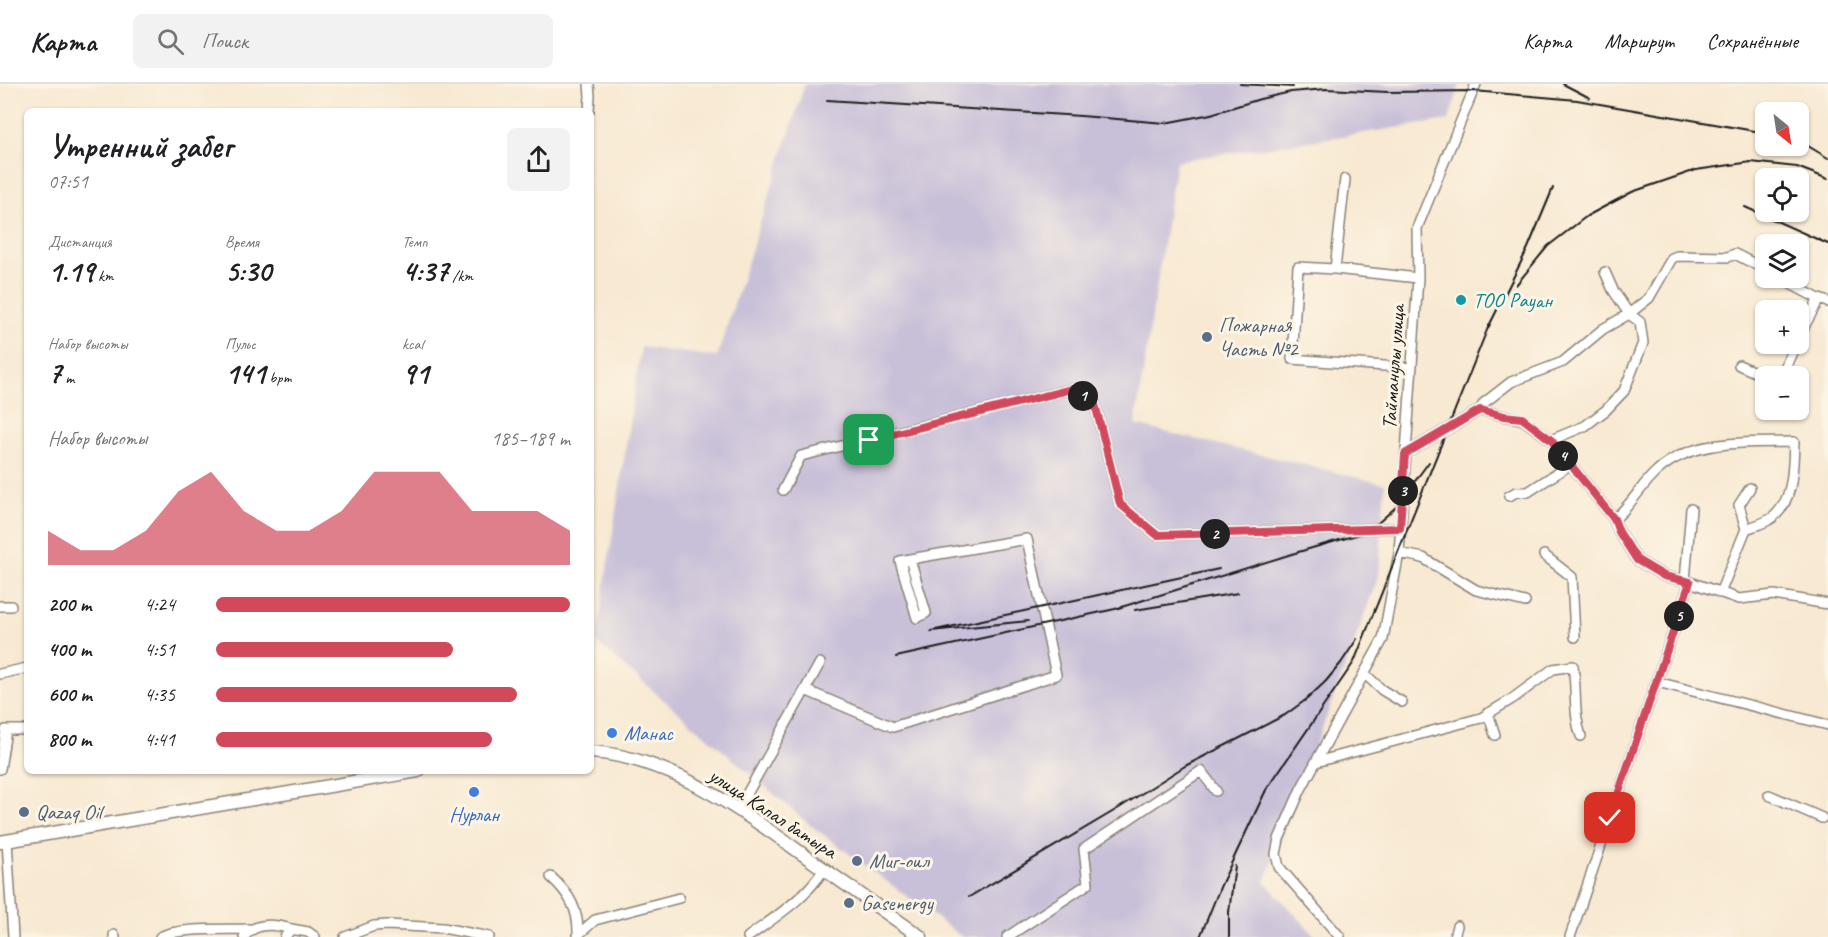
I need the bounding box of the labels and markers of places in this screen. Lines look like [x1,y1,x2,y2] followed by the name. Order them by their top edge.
[1473,287,1553,313] place label: ТОО Рауан
[1454,293,1468,307] marker: ТОО Рауан
[1219,312,1299,362] place label: Пожарная Часть №2
[1200,330,1214,344] marker: Пожарная Часть №2
[1068,381,1098,411] pin: 1
[843,414,894,465] pin
[1548,441,1578,471] pin: 4
[1388,476,1418,506] pin: 3
[1200,519,1230,549] pin: 2
[1664,601,1694,631] pin: 5
[624,720,674,746] place label: Манас
[605,726,619,740] marker: Манас
[467,785,481,799] marker: Нурлан
[1584,792,1635,843] pin
[36,799,105,825] place label: Qazaq Oil
[449,801,500,827] place label: Нурлан
[17,805,31,819] marker: Qazaq Oil
[869,848,931,874] place label: Миг-оил
[850,854,864,868] marker: Миг-оил
[861,890,935,916] place label: Gasenergy
[842,896,856,910] marker: Gasenergy

